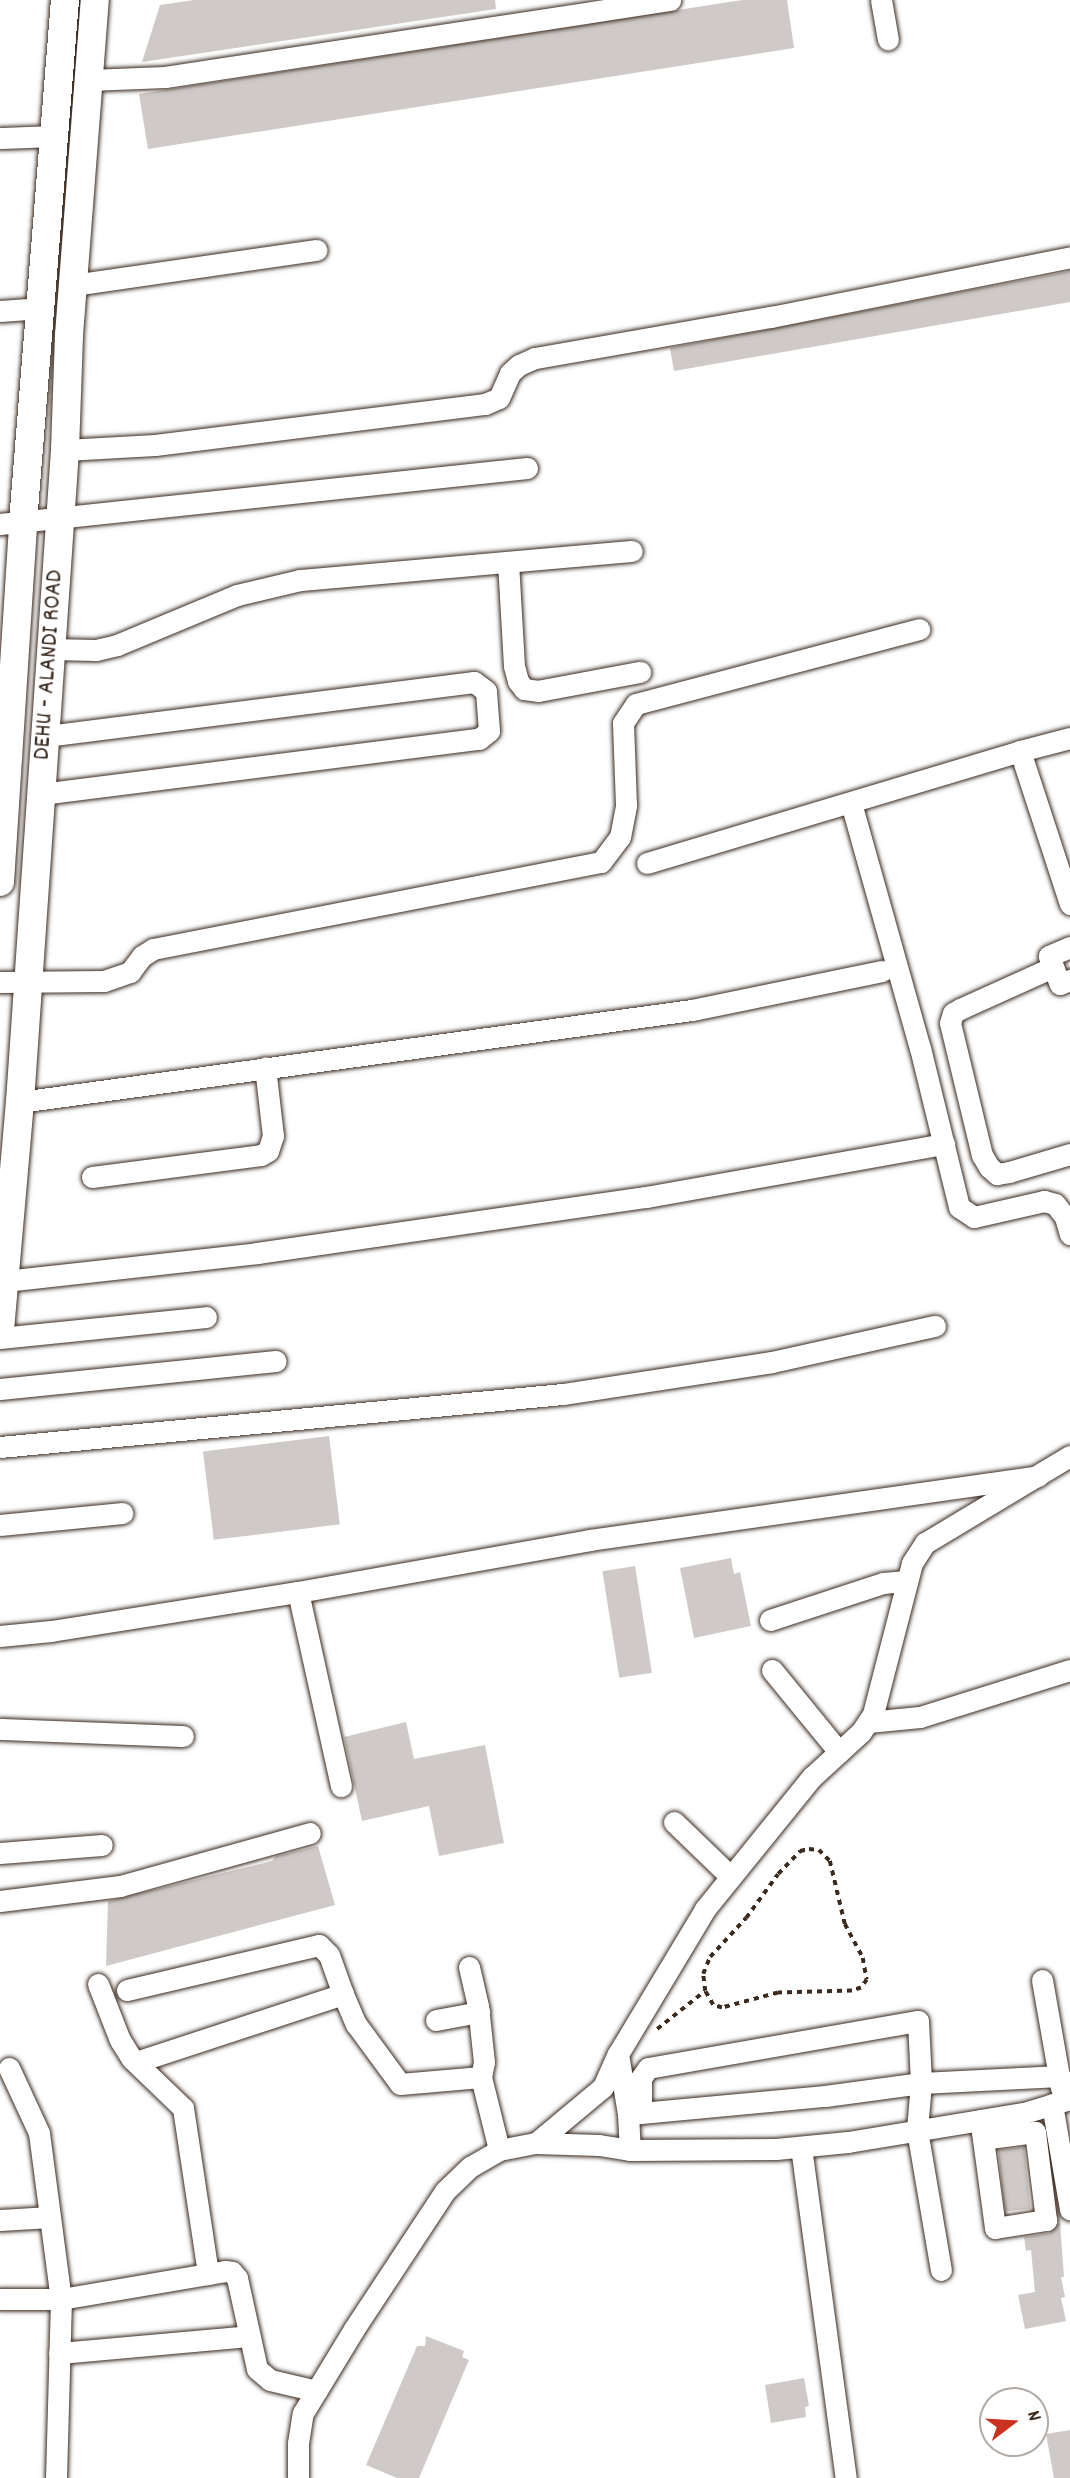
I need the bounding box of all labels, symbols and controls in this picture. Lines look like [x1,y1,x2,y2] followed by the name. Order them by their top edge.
[29,569,71,761] street label: DEHU - ALANDI ROAD
[979,2387,1049,2457] north arrow
[1018,2408,1047,2425] text: N

